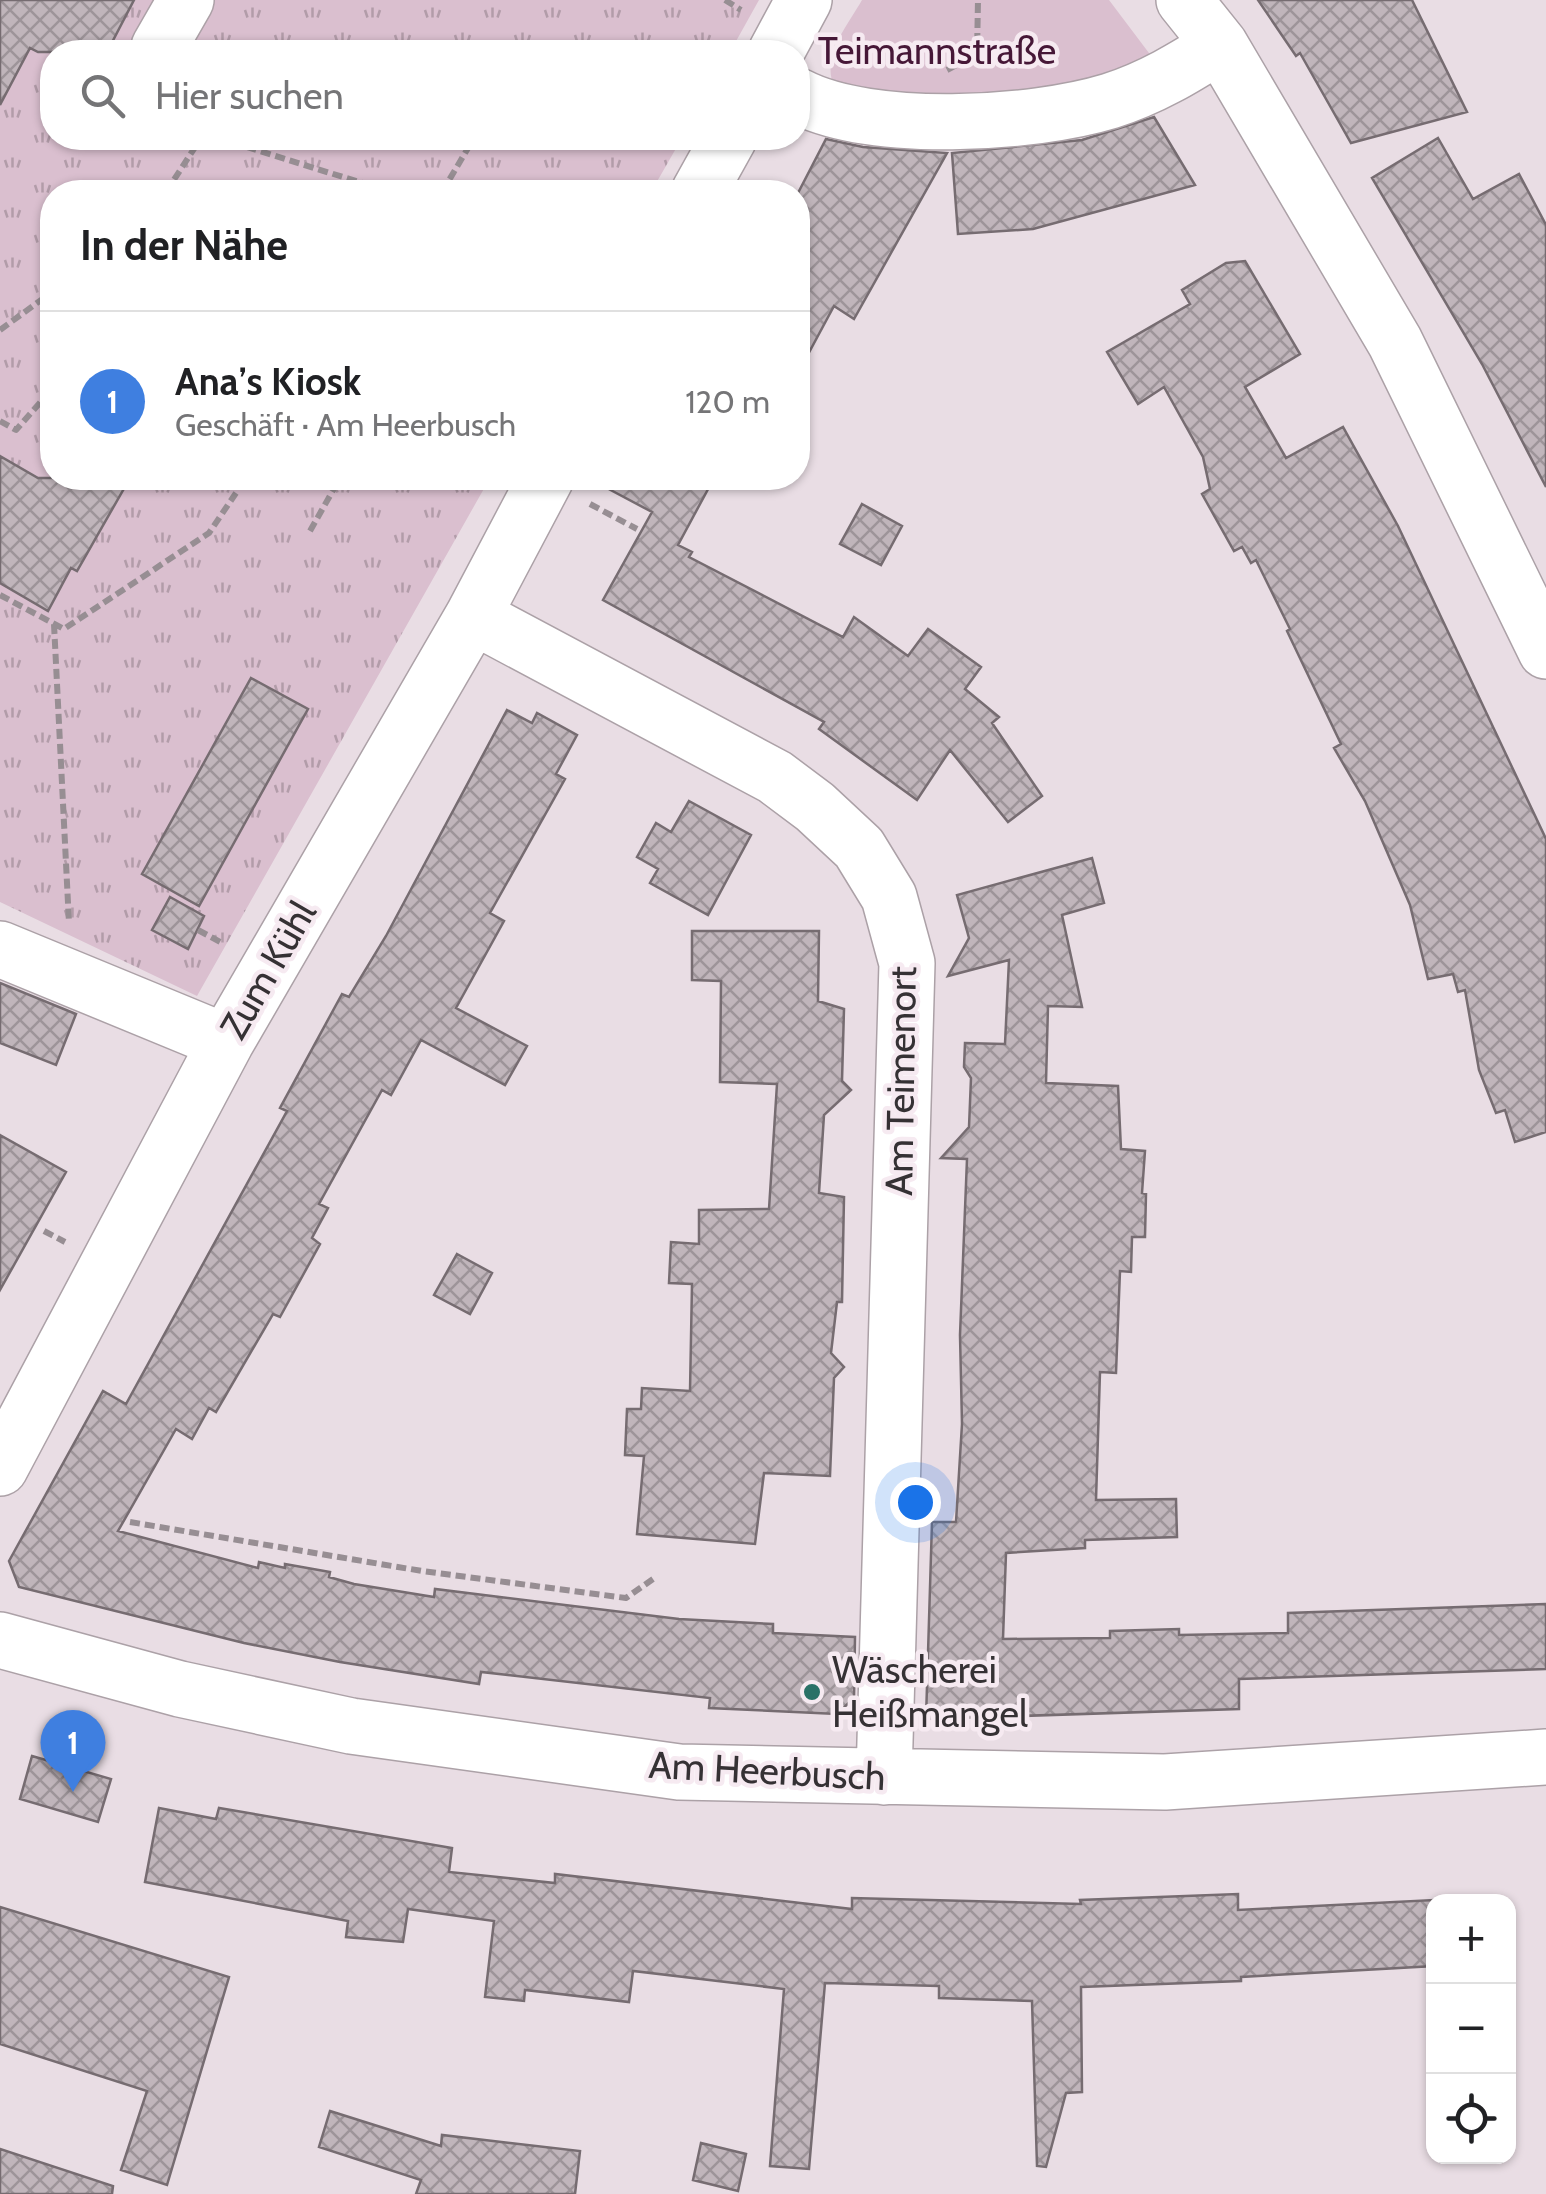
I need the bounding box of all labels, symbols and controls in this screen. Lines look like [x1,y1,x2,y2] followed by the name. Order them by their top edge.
[818,27,1056,74] park label: Teimannstraße
[40,40,810,150] search box
[75,68,130,123] icon: search
[155,72,344,119] text: Hier suchen
[80,219,288,271] text: In der Nähe
[175,358,361,405] text: Anaʼs Kiosk
[107,382,118,421] text: 1
[685,382,770,421] text: 120 m
[175,405,516,444] text: Geschäft · Am Heerbusch
[209,892,326,1047] street label: Zum Kühl
[875,966,926,1196] street label: Am Teimenort
[890,1477,941,1528] your location
[832,1646,1028,1737] place label: Wäscherei Heißmangel
[801,1681,823,1703] marker: Wäscherei Heißmangel
[40,1710,106,1792] pin: 1
[647,1741,887,1800] street label: Am Heerbusch
[1426,1894,1516,2164] map controls
[1426,1894,1516,1984] button: +
[1426,1984,1516,2074] button: −
[1426,2074,1516,2164] button: locate

